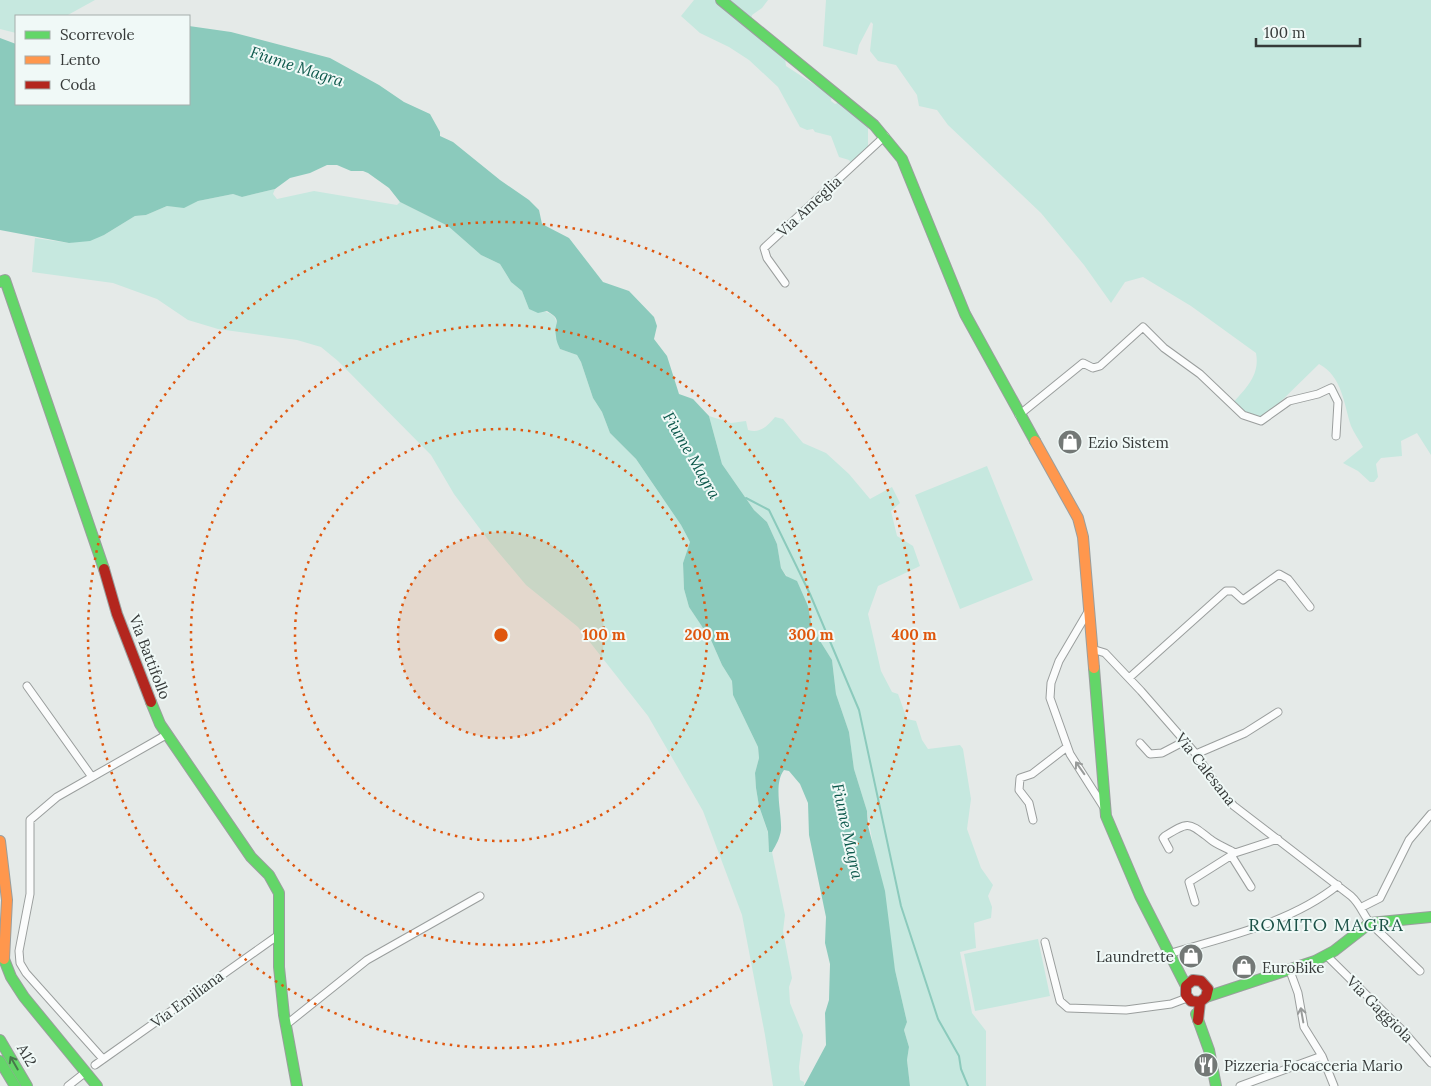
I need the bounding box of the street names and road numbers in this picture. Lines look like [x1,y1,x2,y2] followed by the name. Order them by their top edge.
[772,171,845,241] street label: Via Ameglia
[125,611,175,702] street label: Via Battifollo
[1171,728,1241,810] street label: Via Calesana
[146,966,227,1032] street label: Via Emiliana
[1342,971,1417,1046] street label: Via Gaggiola
[13,1039,41,1070] street label: A12

